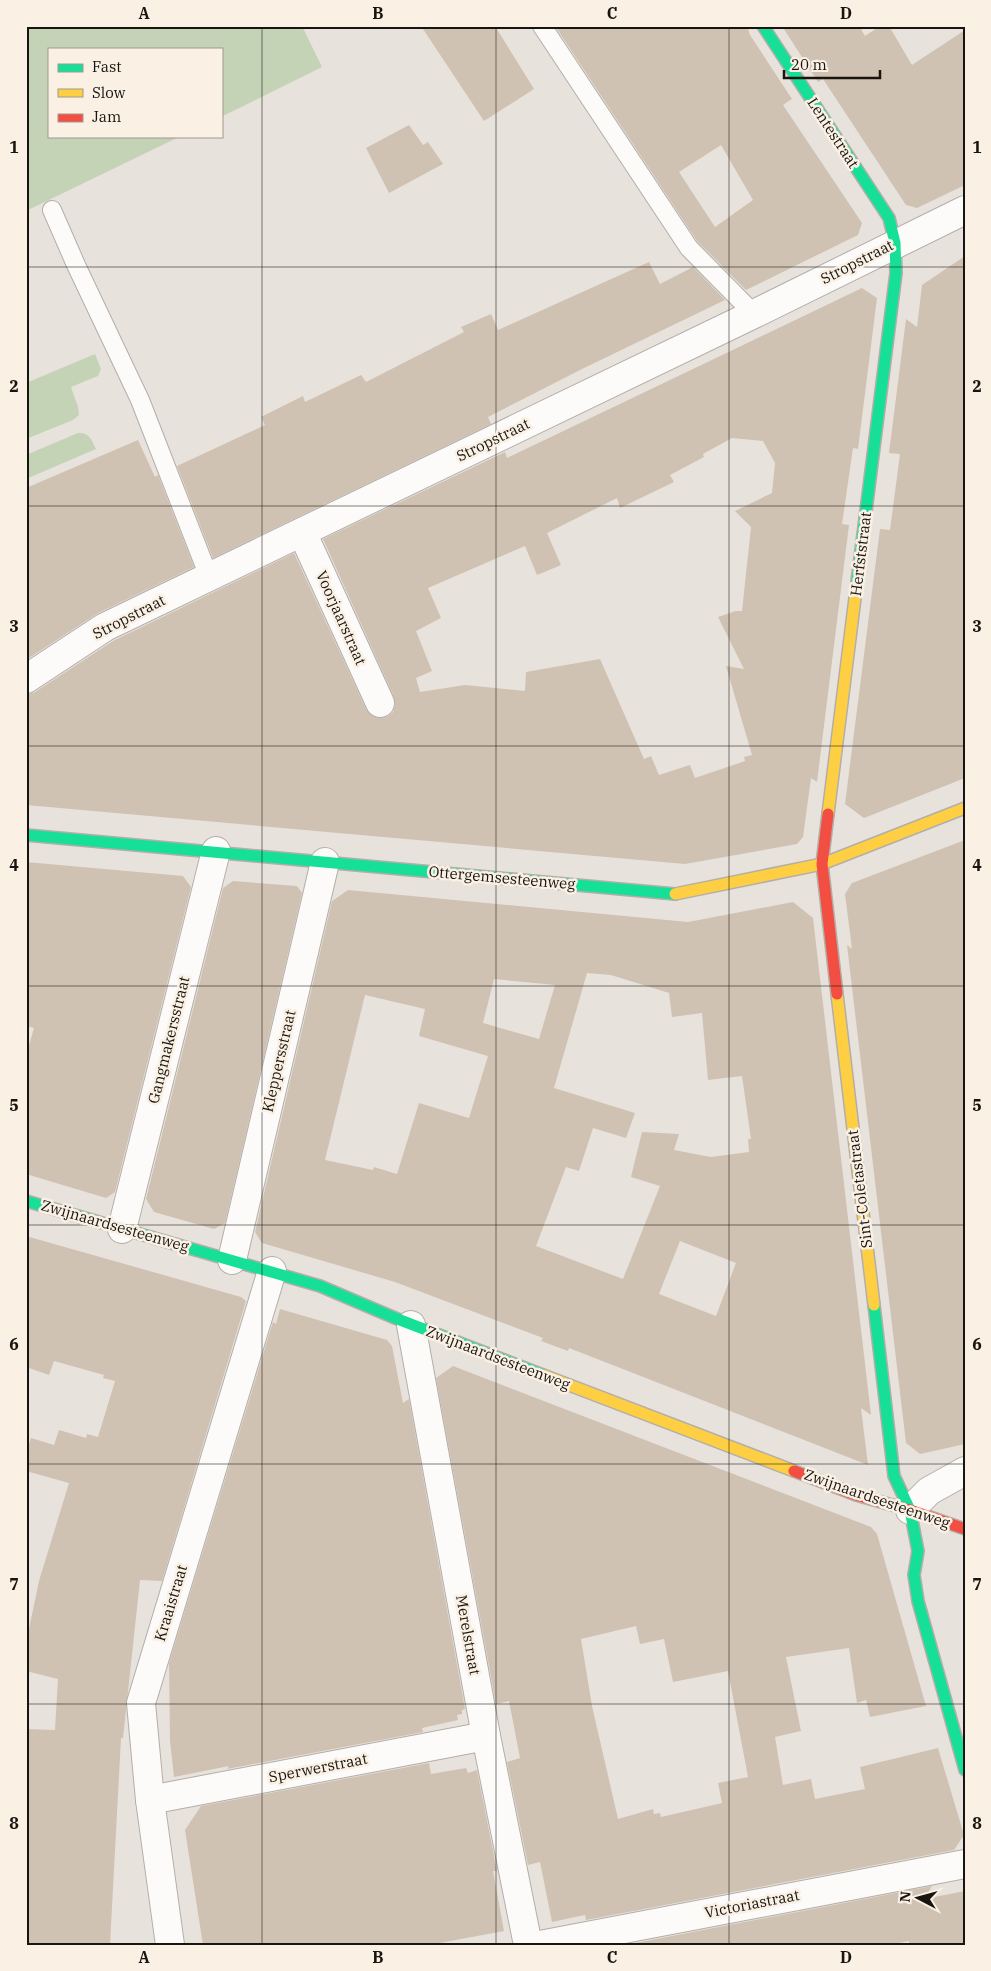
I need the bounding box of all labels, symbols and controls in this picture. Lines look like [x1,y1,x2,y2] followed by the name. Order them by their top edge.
[138,3,150,23] text: A
[372,3,384,23] text: B
[607,3,617,23] text: C
[840,3,852,23] text: D
[48,48,222,138] legend
[784,48,880,80] scale bar
[791,55,827,74] text: 20 m
[92,57,122,76] text: Fast
[92,83,126,102] text: Slow
[804,94,863,172] street label: Lentestraat
[92,107,121,126] text: Jam
[9,137,19,157] text: 1
[972,137,982,157] text: 1
[817,235,896,288] street label: Stropstraat
[9,376,19,396] text: 2
[972,376,982,396] text: 2
[453,414,532,465] street label: Stropstraat
[846,511,875,597] street label: Herfststraat
[312,568,371,668] street label: Voorjaarstraat
[89,590,168,643] street label: Stropstraat
[9,616,19,636] text: 3
[972,616,982,636] text: 3
[9,855,19,875] text: 4
[972,855,982,875] text: 4
[428,862,576,893] street label: Ottergemsesteenweg
[144,974,194,1106] street label: Gangmakersstraat
[258,1008,299,1114] street label: Kleppersstraat
[9,1095,19,1115] text: 5
[972,1095,982,1115] text: 5
[843,1129,876,1249] street label: Sint-Coletastraat
[39,1195,191,1256] street label: Zwijnaardsesteenweg
[423,1321,573,1394] street label: Zwijnaardsesteenweg
[9,1334,19,1354] text: 6
[972,1334,982,1354] text: 6
[802,1465,953,1532] street label: Zwijnaardsesteenweg
[150,1562,191,1643] street label: Kraaistraat
[9,1574,19,1594] text: 7
[972,1574,982,1594] text: 7
[452,1593,485,1676] street label: Merelstraat
[267,1749,369,1786] street label: Sperwerstraat
[9,1813,19,1833] text: 8
[972,1813,982,1833] text: 8
[894,1874,944,1924] north arrow
[703,1885,801,1922] street label: Victoriastraat
[896,1890,915,1903] text: N
[138,1947,150,1967] text: A
[372,1947,384,1967] text: B
[607,1947,617,1967] text: C
[840,1947,852,1967] text: D

